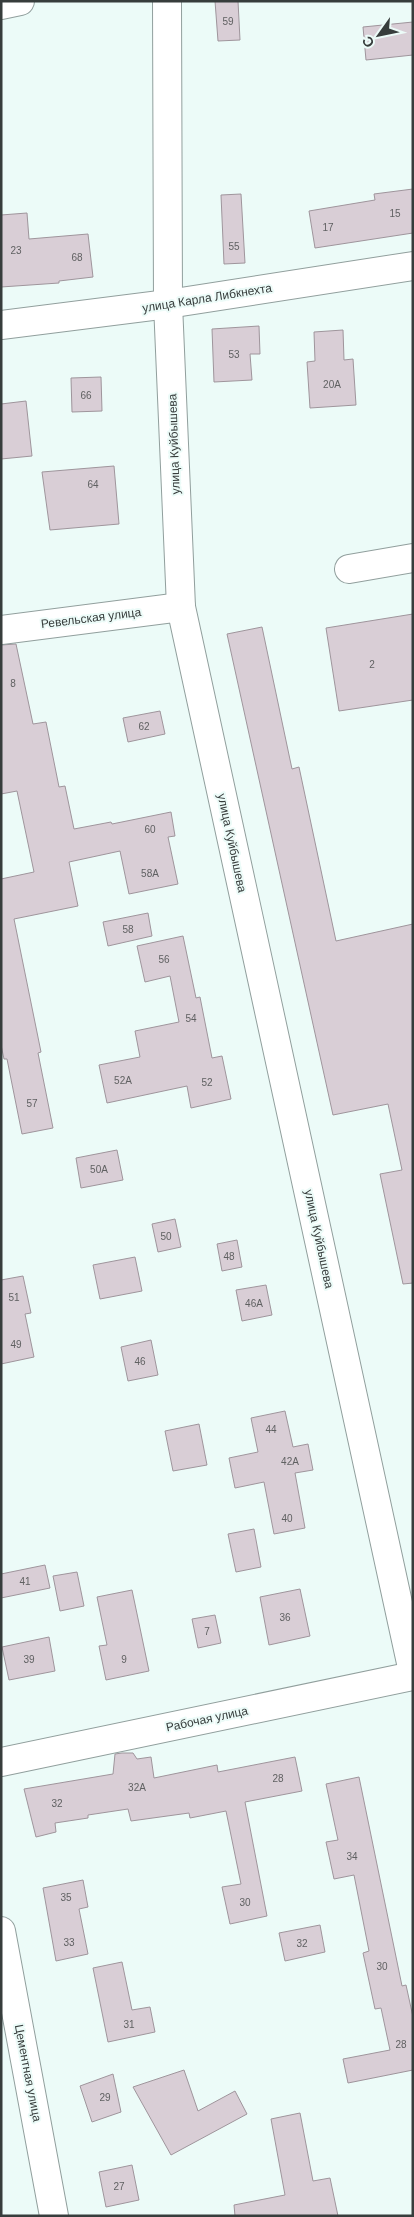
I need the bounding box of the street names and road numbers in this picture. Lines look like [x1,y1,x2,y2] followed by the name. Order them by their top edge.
[141,281,273,315] street label: улица Карла Либкнехта
[165,393,183,495] street label: улица Куйбышева
[40,605,142,631] street label: Ревельская улица
[215,792,249,894] street label: улица Куйбышева
[302,1188,336,1290] street label: улица Куйбышева
[165,1703,250,1735] street label: Рабочая улица
[12,2023,44,2123] street label: Цементная улица

